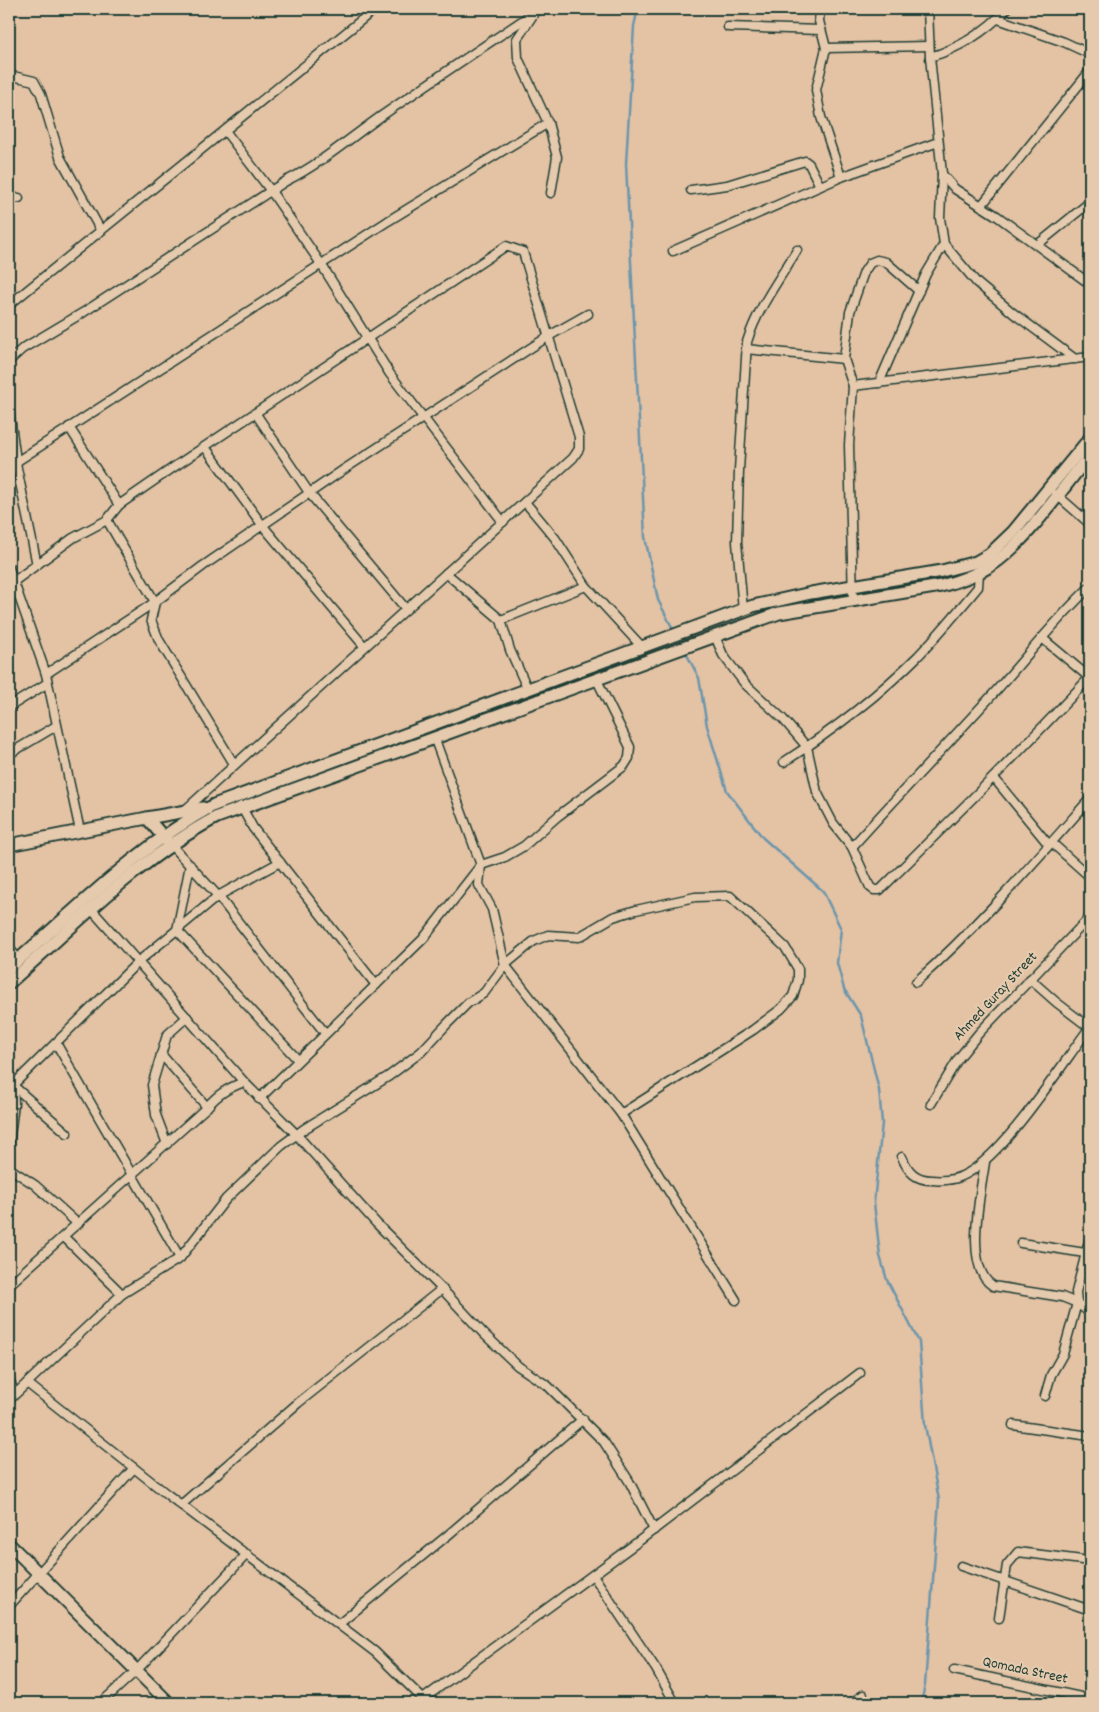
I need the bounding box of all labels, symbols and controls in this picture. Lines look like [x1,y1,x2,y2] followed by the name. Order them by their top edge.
[949,947,1044,1047] street label: Ahmed Guray Street
[980,1651,1070,1691] street label: Qomada Street

